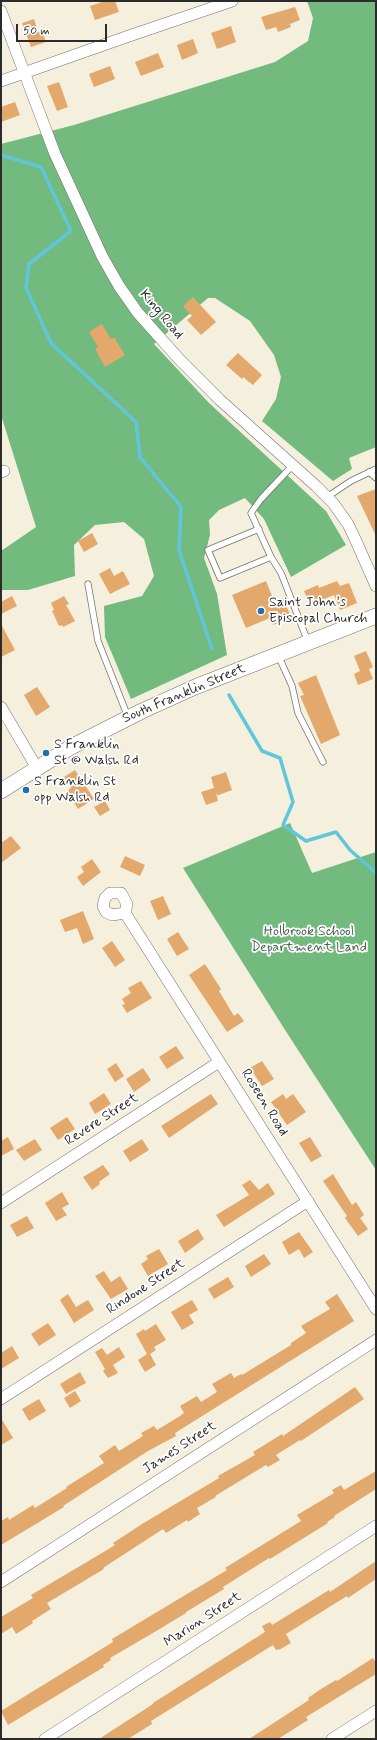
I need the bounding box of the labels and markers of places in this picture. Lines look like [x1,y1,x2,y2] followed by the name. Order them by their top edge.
[269,595,368,628] place label: Saint John's Episcopal Church
[256,606,266,616] marker: Saint John's Episcopal Church
[54,737,139,770] place label: S Franklin St @ Walsh Rd
[41,748,51,758] marker: S Franklin St @ Walsh Rd
[34,774,116,806] place label: S Franklin St opp Walsh Rd
[21,785,31,795] marker: S Franklin St opp Walsh Rd

